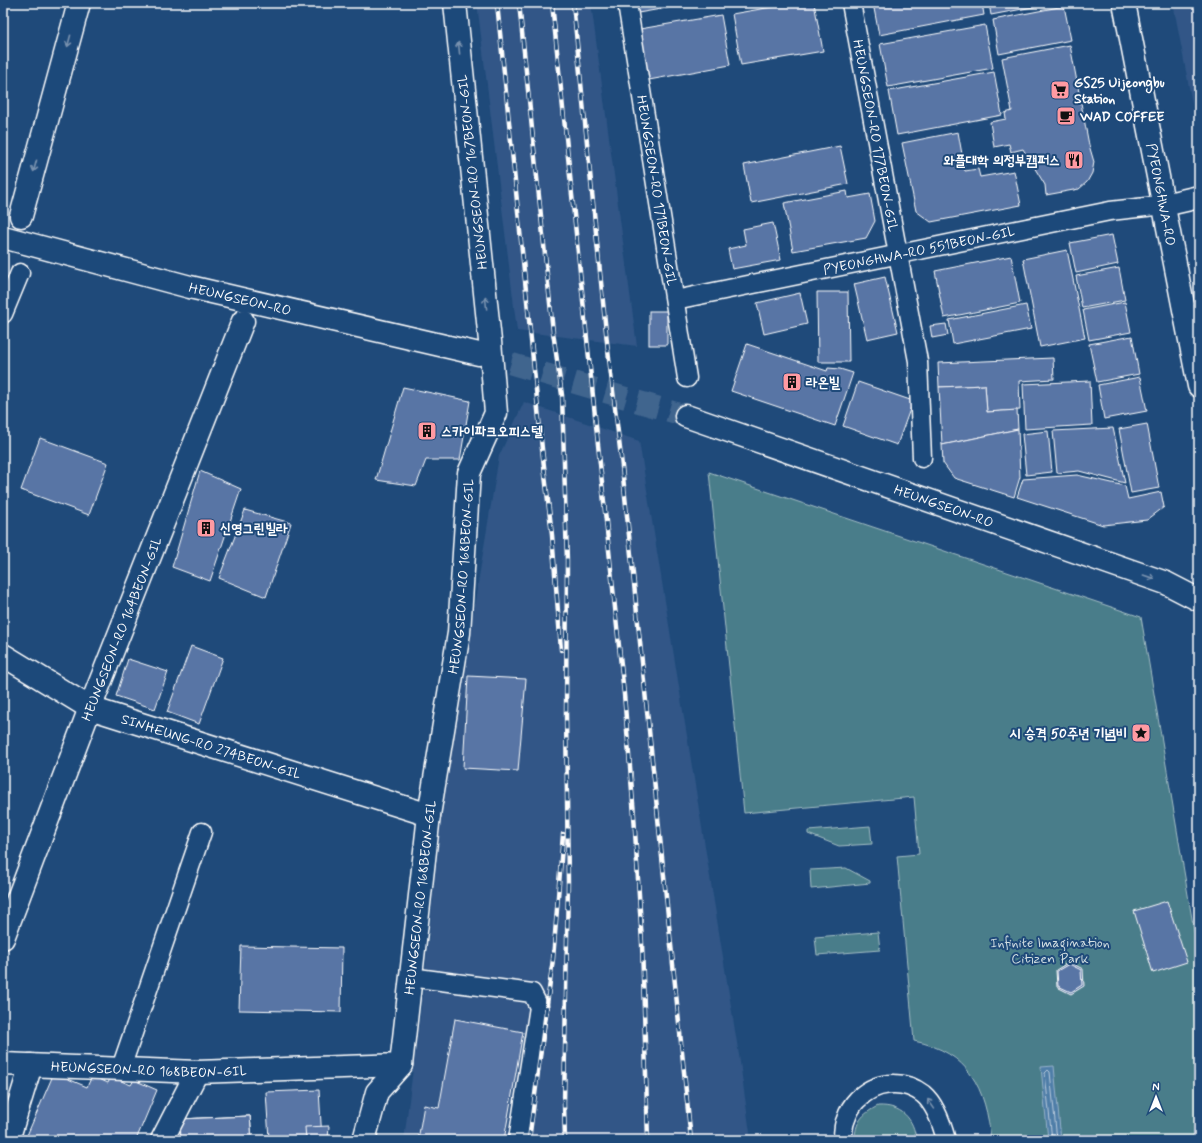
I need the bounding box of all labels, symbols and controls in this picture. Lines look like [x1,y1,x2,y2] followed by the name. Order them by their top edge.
[65,34,72,47] one-way arrow
[848,38,902,234] street label: HEUNGSEON-RO 177BEON-GIL
[456,42,463,55] one-way arrow
[454,74,492,270] street label: HEUNGSEON-RO 167BEON-GIL
[1074,74,1165,108] place label: GS25 Uijeongbu Station
[1049,79,1071,101] supermarket icon: GS25 Uijeongbu Station
[632,94,680,288] street label: HEUNGSEON-RO 171BEON-GIL
[1055,105,1077,127] cafe icon: WAD COFFEE
[1079,108,1164,126] place label: WAD COFFEE
[1142,142,1179,247] street label: PYEONGHWA-RO
[1063,149,1085,171] restaurant icon: 와플대학 의정부캠퍼스
[944,152,1060,170] place label: 와플대학 의정부캠퍼스
[31,159,38,172] one-way arrow
[822,223,1017,279] street label: PYEONGHWA-RO 551BEON-GIL
[187,279,293,320] street label: HEUNGSEON-RO
[483,297,490,310] one-way arrow
[781,371,803,393] building icon: 라온빌
[805,374,841,392] place label: 라온빌
[416,420,438,442] building icon: 스카이파크오피스텔
[441,423,543,441] place label: 스카이파크오피스텔
[444,478,479,675] street label: HEUNGSEON-RO 168BEON-GIL
[891,481,996,532] street label: HEUNGSEON-RO
[195,517,217,539] building icon: 신영그린빌라
[220,520,288,538] place label: 신영그린빌라
[78,535,167,724] street label: HEUNGSEON-RO 164BEON-GIL
[1143,574,1155,582] one-way arrow
[119,710,303,784] street label: SINHEUNG-RO 274BEON-GIL
[1130,722,1152,744] place icon: 시 승격 50주년 기념비
[1009,725,1127,743] place label: 시 승격 50주년 기념비
[401,799,441,996] street label: HEUNGSEON-RO 168BEON-GIL
[990,934,1110,968] park label: Infinite Imagination Citizen Park
[51,1058,247,1082] street label: HEUNGSEON-RO 168BEON-GIL
[1136,1077,1176,1117] north arrow
[1152,1081,1160,1095] text: N
[927,1099,935,1110] one-way arrow

